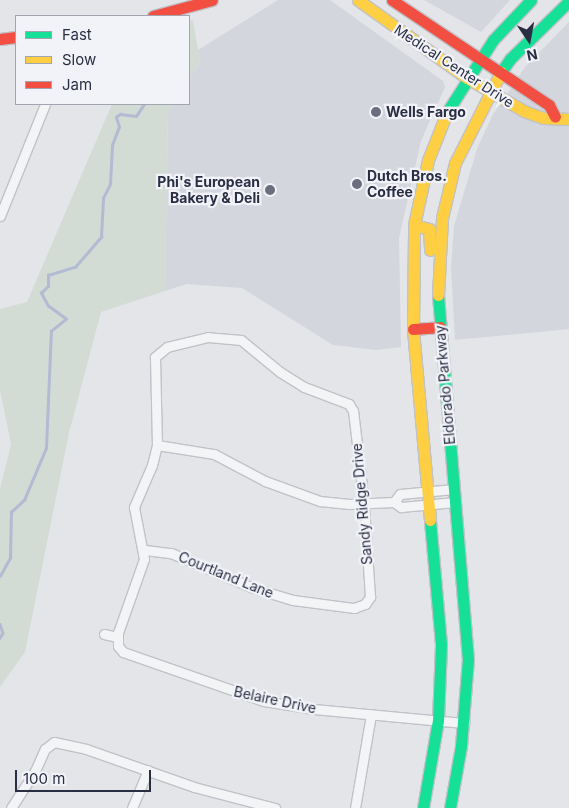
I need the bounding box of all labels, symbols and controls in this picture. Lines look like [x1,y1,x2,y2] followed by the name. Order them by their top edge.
[15,15,190,105] legend
[504,15,554,65] north arrow
[391,21,517,111] street label: Medical Center Drive
[62,25,92,44] text: Fast
[525,46,539,65] text: N
[62,50,96,69] text: Slow
[62,75,92,94] text: Jam
[386,104,466,120] place label: Wells Fargo
[370,106,382,118] marker: Wells Fargo
[367,168,447,200] place label: Dutch Bros. Coffee
[157,174,260,206] place label: Phi's European Bakery & Deli
[351,178,363,190] marker: Dutch Bros. Coffee
[264,184,276,196] marker: Phi's European Bakery & Deli
[431,325,459,445] street label: Eldorado Parkway
[348,443,376,565] street label: Sandy Ridge Drive
[176,548,276,602] street label: Courtland Lane
[232,683,318,717] street label: Belaire Drive
[18,760,154,792] scale bar
[23,769,65,788] text: 100 m

